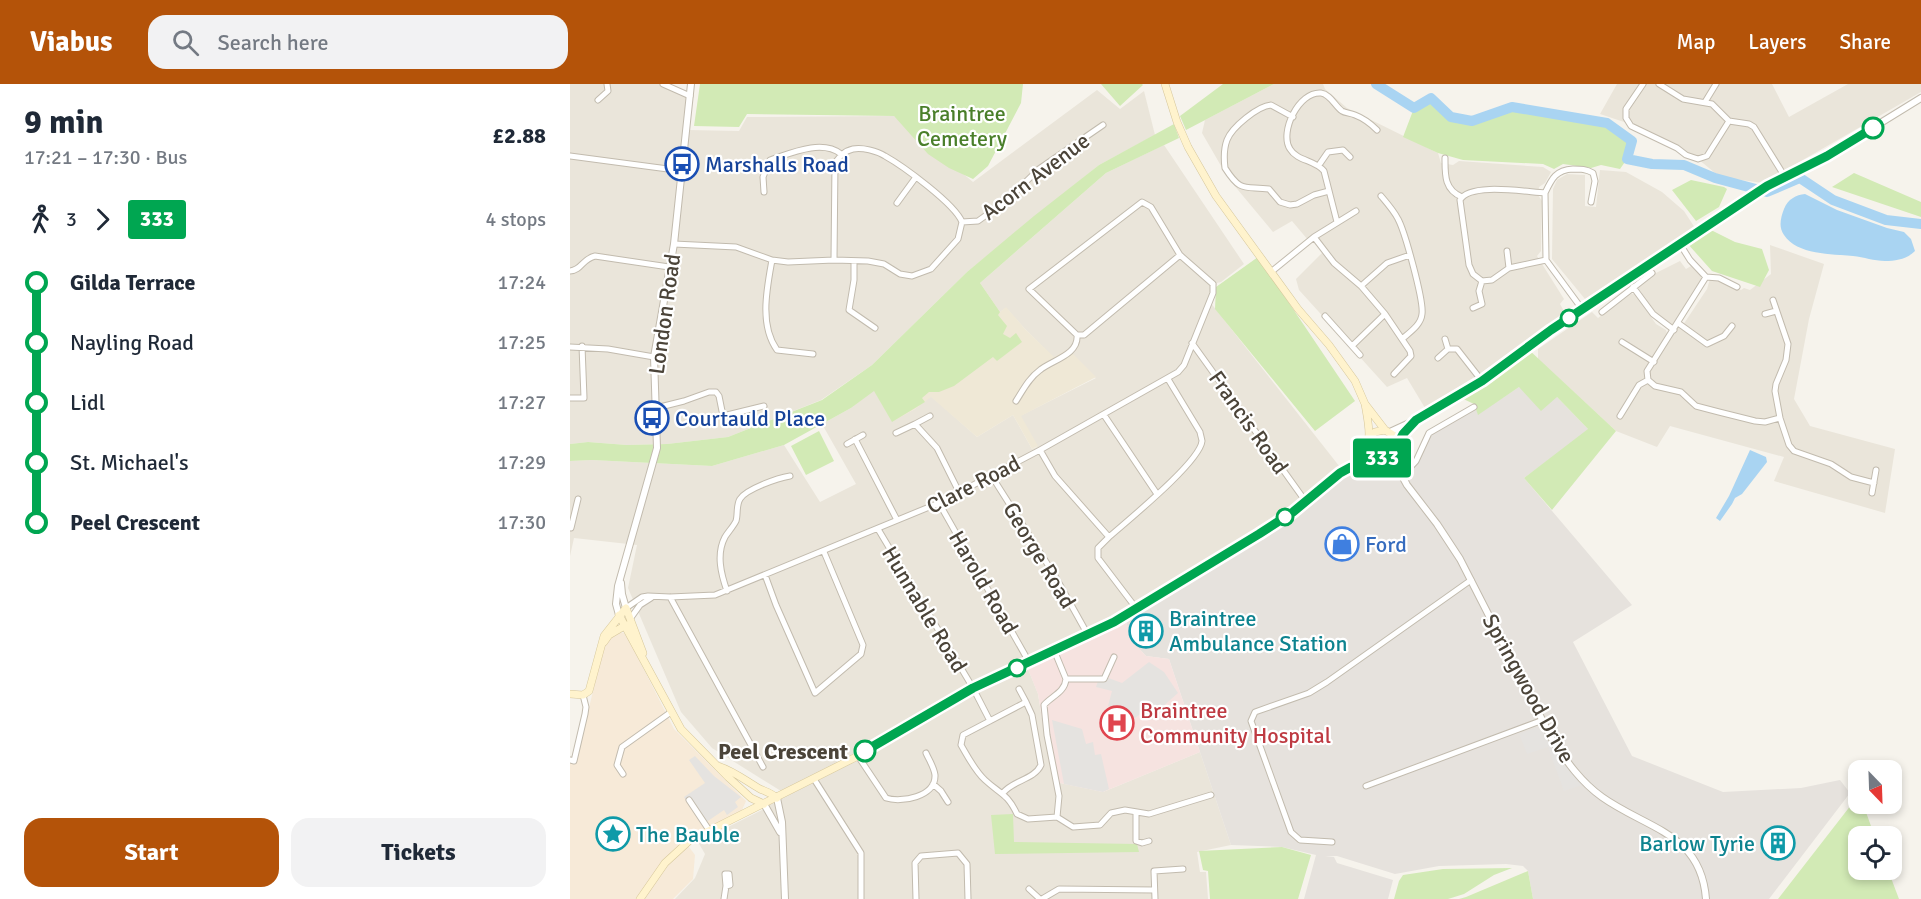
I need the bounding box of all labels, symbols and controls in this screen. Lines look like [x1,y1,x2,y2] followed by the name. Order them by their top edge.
[148,15,568,69] search box
[30,25,112,59] text: Viabus
[169,26,202,59] icon: search
[217,29,328,56] text: Search here
[1677,29,1715,55] text: Map
[1748,29,1806,55] text: Layers
[1839,29,1891,55] text: Share
[917,100,1008,152] park label: Braintree Cemetery
[24,102,104,143] text: 9 min
[1862,117,1884,139] unlabelled marker
[492,122,546,149] text: £2.88
[976,127,1095,226] street label: Acorn Avenue
[24,145,187,170] text: 17:21 – 17:30 · Bus
[664,146,700,182] bus stop icon: Marshalls Road
[705,151,849,178] place label: Marshalls Road
[24,203,57,236] icon: walk
[86,203,119,236] icon: forward
[140,206,174,232] text: 333
[66,207,77,232] text: 3
[485,207,546,232] text: 4 stops
[643,252,686,376] street label: London Road
[70,269,196,296] text: Gilda Terrace
[497,270,546,295] text: 17:24
[1560,309,1578,327] unlabelled marker
[70,329,194,356] text: Nayling Road
[497,330,546,355] text: 17:25
[1203,365,1294,479] street label: Francis Road
[70,389,105,416] text: Lidl
[497,390,546,415] text: 17:27
[634,400,670,436] bus stop icon: Courtauld Place
[675,405,825,432] place label: Courtauld Place
[1348,438,1416,478] line badge: 333
[1365,445,1399,471] text: 333
[70,449,189,476] text: St. Michael's
[922,449,1025,520] street label: Clare Road
[497,450,546,475] text: 17:29
[997,497,1082,613] street label: George Road
[1276,508,1294,526] unlabelled marker
[70,509,200,536] text: Peel Crescent
[497,510,546,535] text: 17:30
[943,526,1024,639] street label: Harold Road
[1324,526,1360,562] shop icon: Ford
[1365,531,1407,558] place label: Ford
[876,541,973,677] street label: Hunnable Road
[1169,605,1347,657] place label: Braintree Ambulance Station
[1476,609,1581,767] street label: Springwood Drive
[1128,613,1164,649] building icon: Braintree Ambulance Station
[1008,659,1026,677] unlabelled marker
[1140,697,1331,749] place label: Braintree Community Hospital
[1099,705,1135,741] hospital icon: Braintree Community Hospital
[718,738,848,765] place label: Peel Crescent
[854,740,876,762] marker: Peel Crescent
[1848,760,1902,814] north arrow
[1848,760,1902,880] map controls
[595,816,631,852] place icon: The Bauble
[24,818,279,887] button: Start
[291,818,546,887] button: Tickets
[636,821,740,848] place label: The Bauble
[1760,825,1796,861] building icon: Barlow Tyrie
[1848,826,1902,880] button: locate
[1639,830,1755,857] place label: Barlow Tyrie

